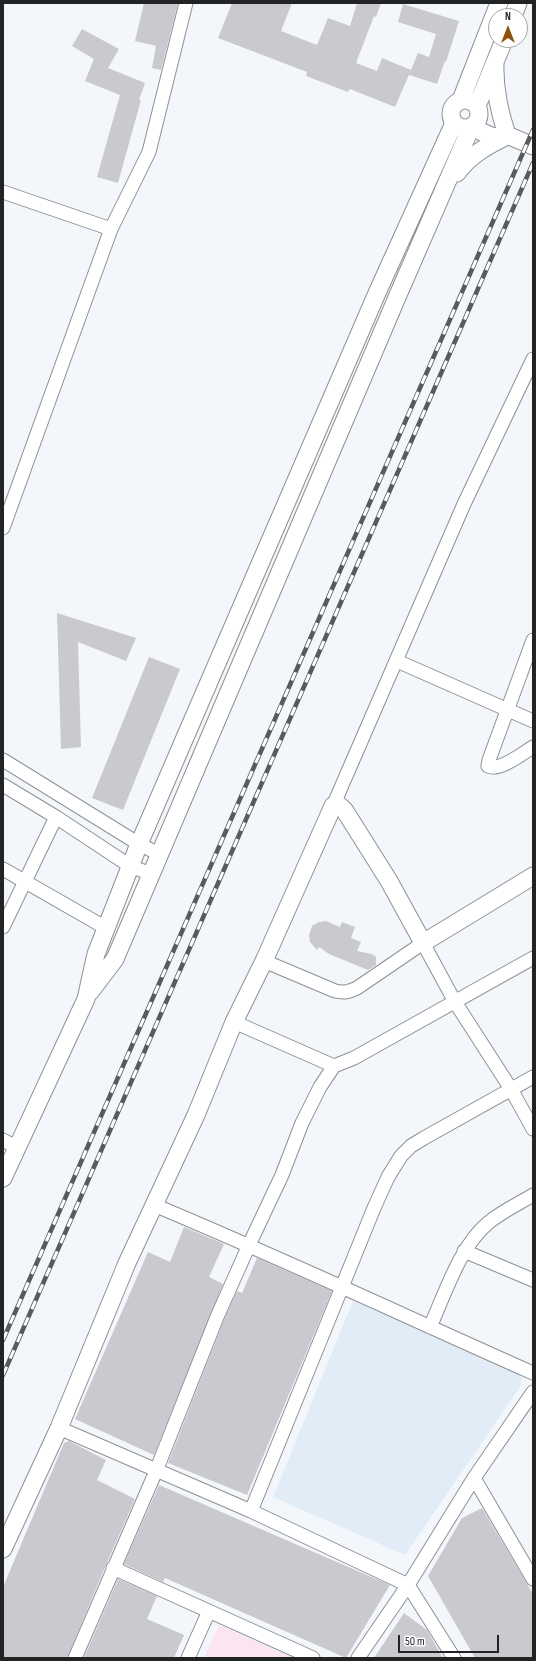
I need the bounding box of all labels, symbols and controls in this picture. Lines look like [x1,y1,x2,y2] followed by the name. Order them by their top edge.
[488,8,528,48] north arrow
[505,10,511,23] text: N
[400,1627,501,1653] scale bar
[405,1634,425,1649] text: 50 m

